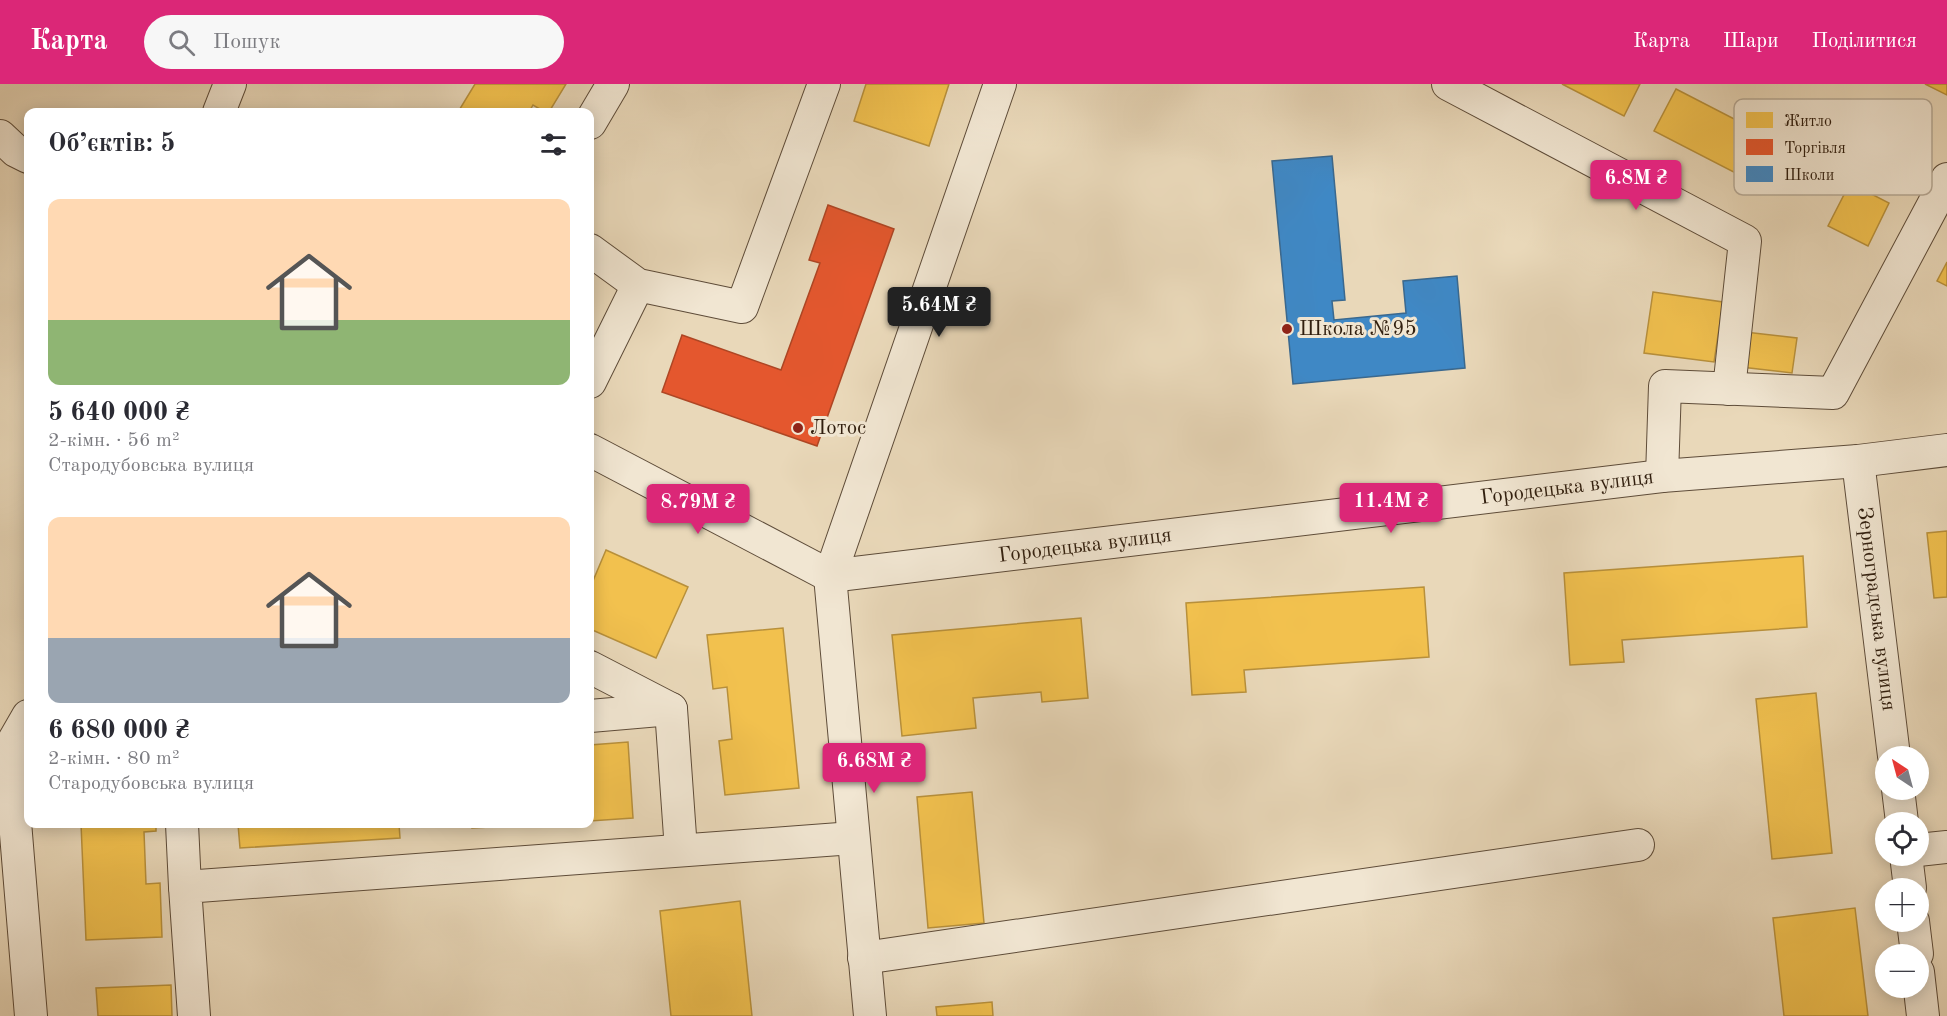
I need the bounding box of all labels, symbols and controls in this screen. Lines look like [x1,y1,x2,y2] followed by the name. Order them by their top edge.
[144,15,564,69] search box
[165,26,198,59] icon: search
[30,28,108,56] text: Карта
[213,31,281,53] text: Пошук
[1633,31,1690,52] text: Карта
[1723,31,1778,52] text: Шари
[1811,31,1917,52] text: Поділитися
[1734,99,1932,195] legend
[1784,114,1832,130] text: Житло
[537,128,570,161] icon: filters
[48,131,175,157] text: Об’єктів: 5
[1784,141,1846,157] text: Торгівля
[1587,160,1685,211] pin: 6.8M ₴
[1784,168,1834,184] text: Школи
[1604,169,1668,189] text: 6.8M ₴
[255,238,363,346] icon: home
[884,287,994,338] pin: 5.64M ₴
[902,296,976,316] text: 5.64M ₴
[1299,319,1417,340] place label: Школа №95
[1280,322,1294,336] marker: Школа №95
[48,400,190,426] text: 5 640 000 ₴
[810,418,866,439] place label: Лотос
[791,421,805,435] marker: Лотос
[48,431,180,451] text: 2-кімн. · 56 m²
[48,456,254,476] text: Стародубовська вулиця
[1479,467,1655,509] street label: Городецька вулиця
[1336,483,1446,534] pin: 11.4M ₴
[643,484,753,535] pin: 8.79M ₴
[1354,492,1428,512] text: 11.4M ₴
[661,493,735,513] text: 8.79M ₴
[1853,506,1899,712] street label: Зерноградська вулиця
[997,525,1173,567] street label: Городецька вулиця
[255,556,363,664] icon: home
[48,718,190,744] text: 6 680 000 ₴
[819,743,929,794] pin: 6.68M ₴
[1875,746,1929,800] north arrow
[1875,746,1929,998] map controls
[48,749,180,769] text: 2-кімн. · 80 m²
[837,752,911,772] text: 6.68M ₴
[48,774,254,794] text: Стародубовська вулиця
[1875,812,1929,866] button: locate
[1875,878,1929,932] button: +
[1875,944,1929,998] button: −

